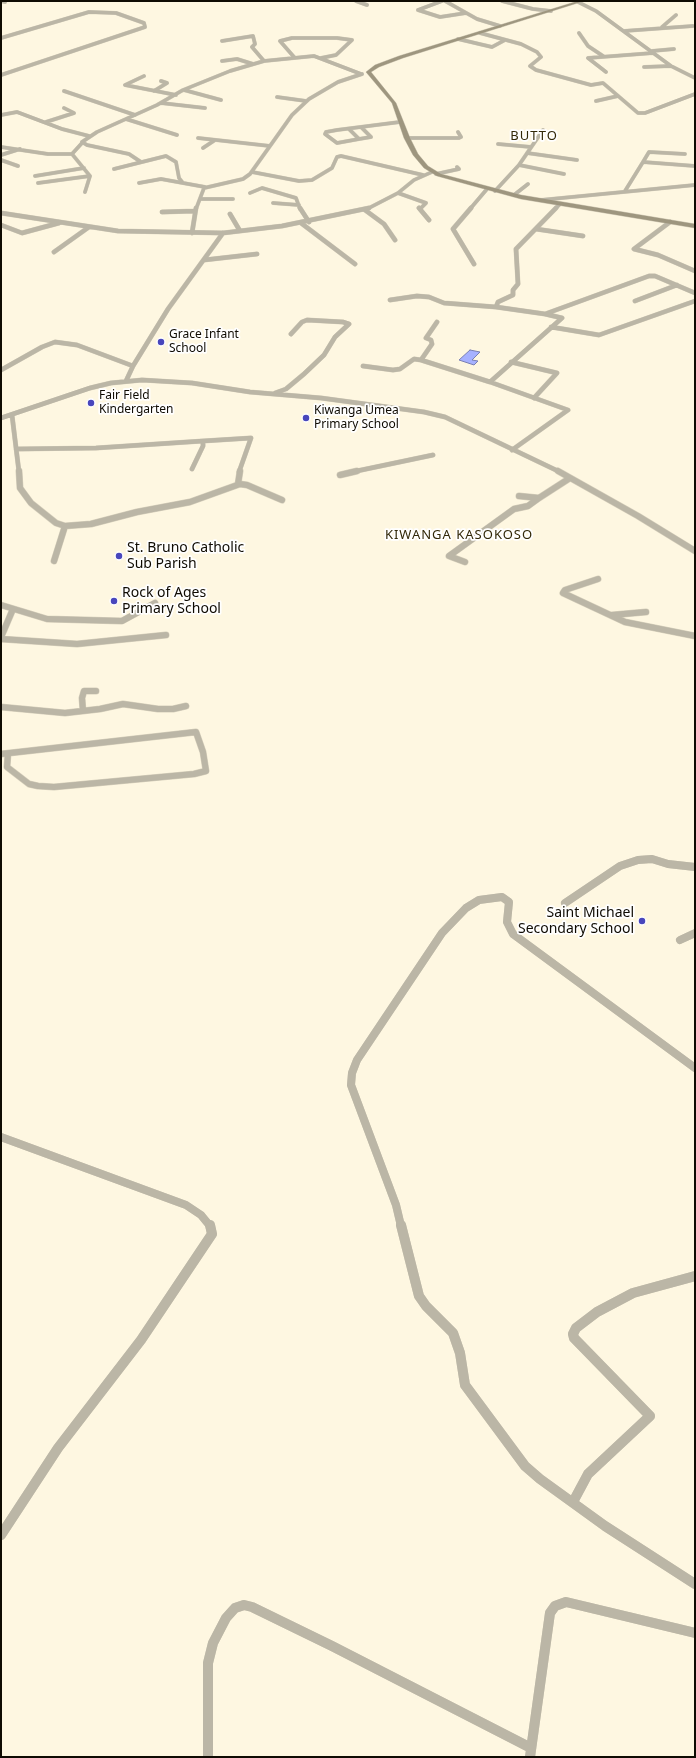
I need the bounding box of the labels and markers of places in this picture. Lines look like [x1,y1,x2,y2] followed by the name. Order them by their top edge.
[169,328,239,356] place label: Grace Infant School
[156,337,166,347] marker: Grace Infant School
[99,389,174,417] place label: Fair Field Kindergarten
[86,398,96,408] marker: Fair Field Kindergarten
[314,404,399,432] place label: Kiwanga Umea Primary School
[301,413,311,423] marker: Kiwanga Umea Primary School
[127,540,244,572] place label: St. Bruno Catholic Sub Parish
[114,551,124,561] marker: St. Bruno Catholic Sub Parish
[122,585,221,618] place label: Rock of Ages Primary School
[109,596,119,606] marker: Rock of Ages Primary School
[518,905,634,938] place label: Saint Michael Secondary School
[637,916,647,926] marker: Saint Michael Secondary School

